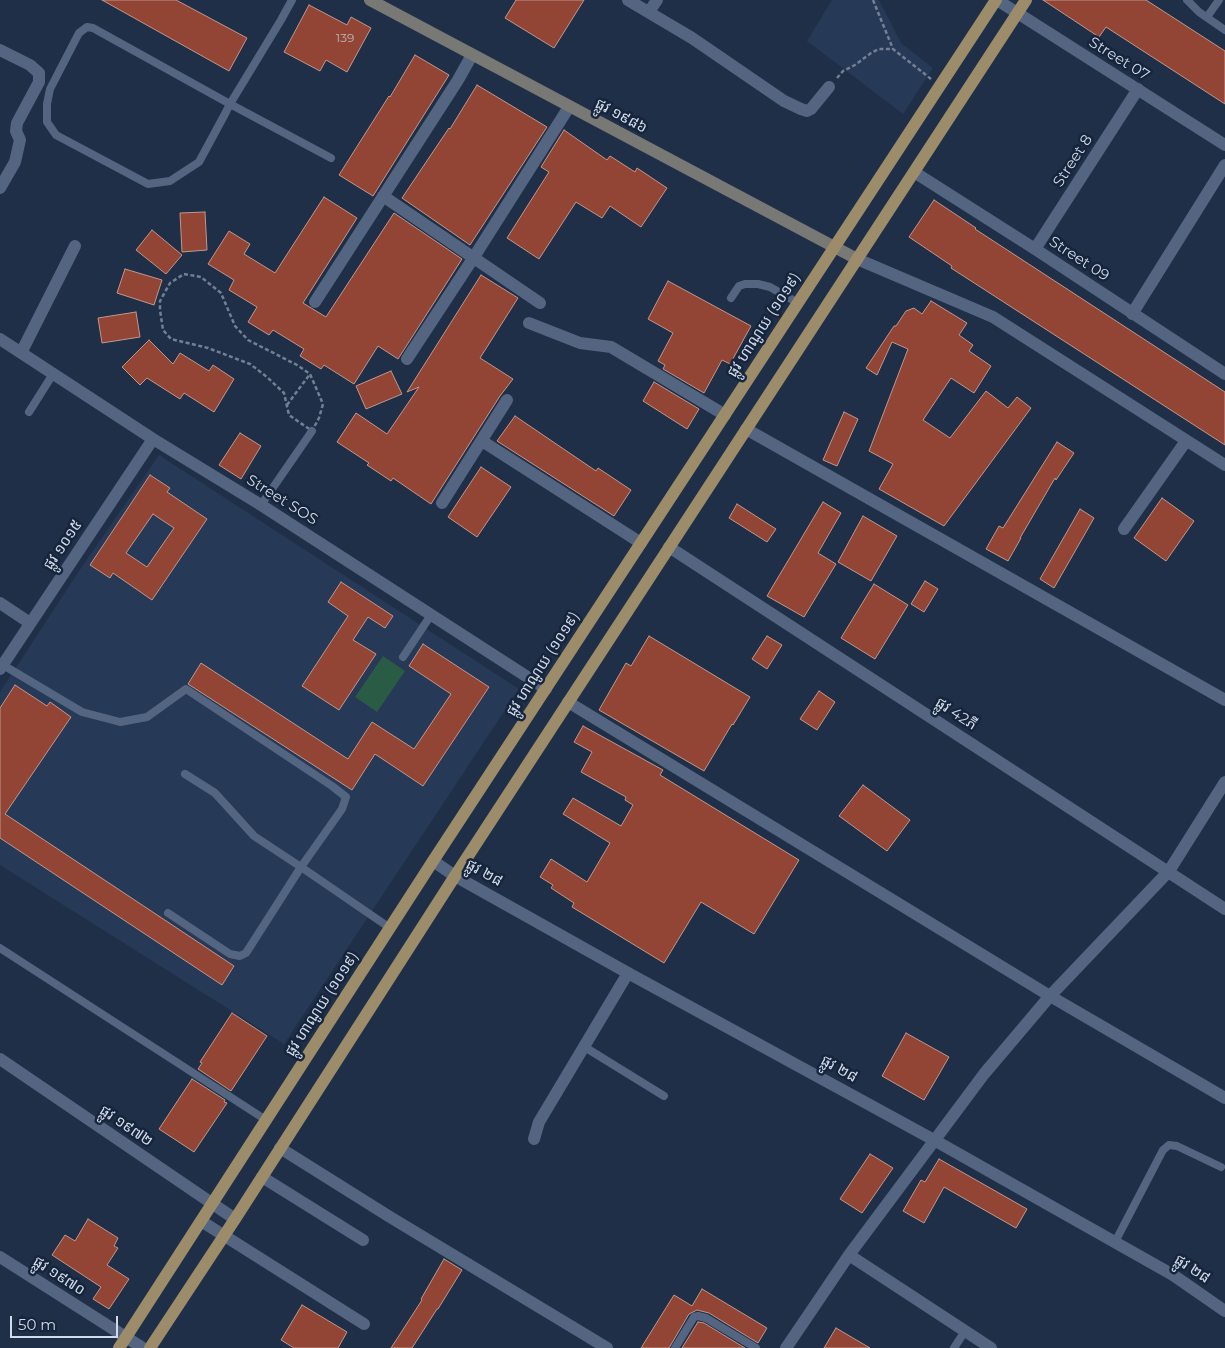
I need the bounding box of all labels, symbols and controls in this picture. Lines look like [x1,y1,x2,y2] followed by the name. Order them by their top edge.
[336,31,354,45] house number: 139
[1085,33,1153,85] street label: Street 07
[592,95,650,137] street label: ផ្លូវ ១៩៨៦
[1049,131,1097,191] street label: Street 8
[1045,233,1113,285] street label: Street 09
[723,269,805,381] street label: ផ្លូវ ហាណូយ (១០១៩)
[243,471,321,529] street label: Street SOS
[40,517,86,573] street label: ផ្លូវ ១០១៥
[502,608,584,720] street label: ផ្លូវ ហាណូយ (១០១៩)
[932,694,980,734] street label: ផ្លូវ 42ភី
[463,856,505,890] street label: ផ្លូវ ២៨
[281,948,363,1060] street label: ផ្លូវ ហាណូយ (១០១៩)
[818,1052,860,1086] street label: ផ្លូវ ២៨
[96,1102,156,1150] street label: ផ្លូវ ១៩៧២
[1171,1251,1213,1287] street label: ផ្លូវ ២៨
[30,1252,88,1300] street label: ផ្លូវ ១៩៧០
[12,1306,120,1338] scale bar
[18,1315,56,1334] text: 50 m

